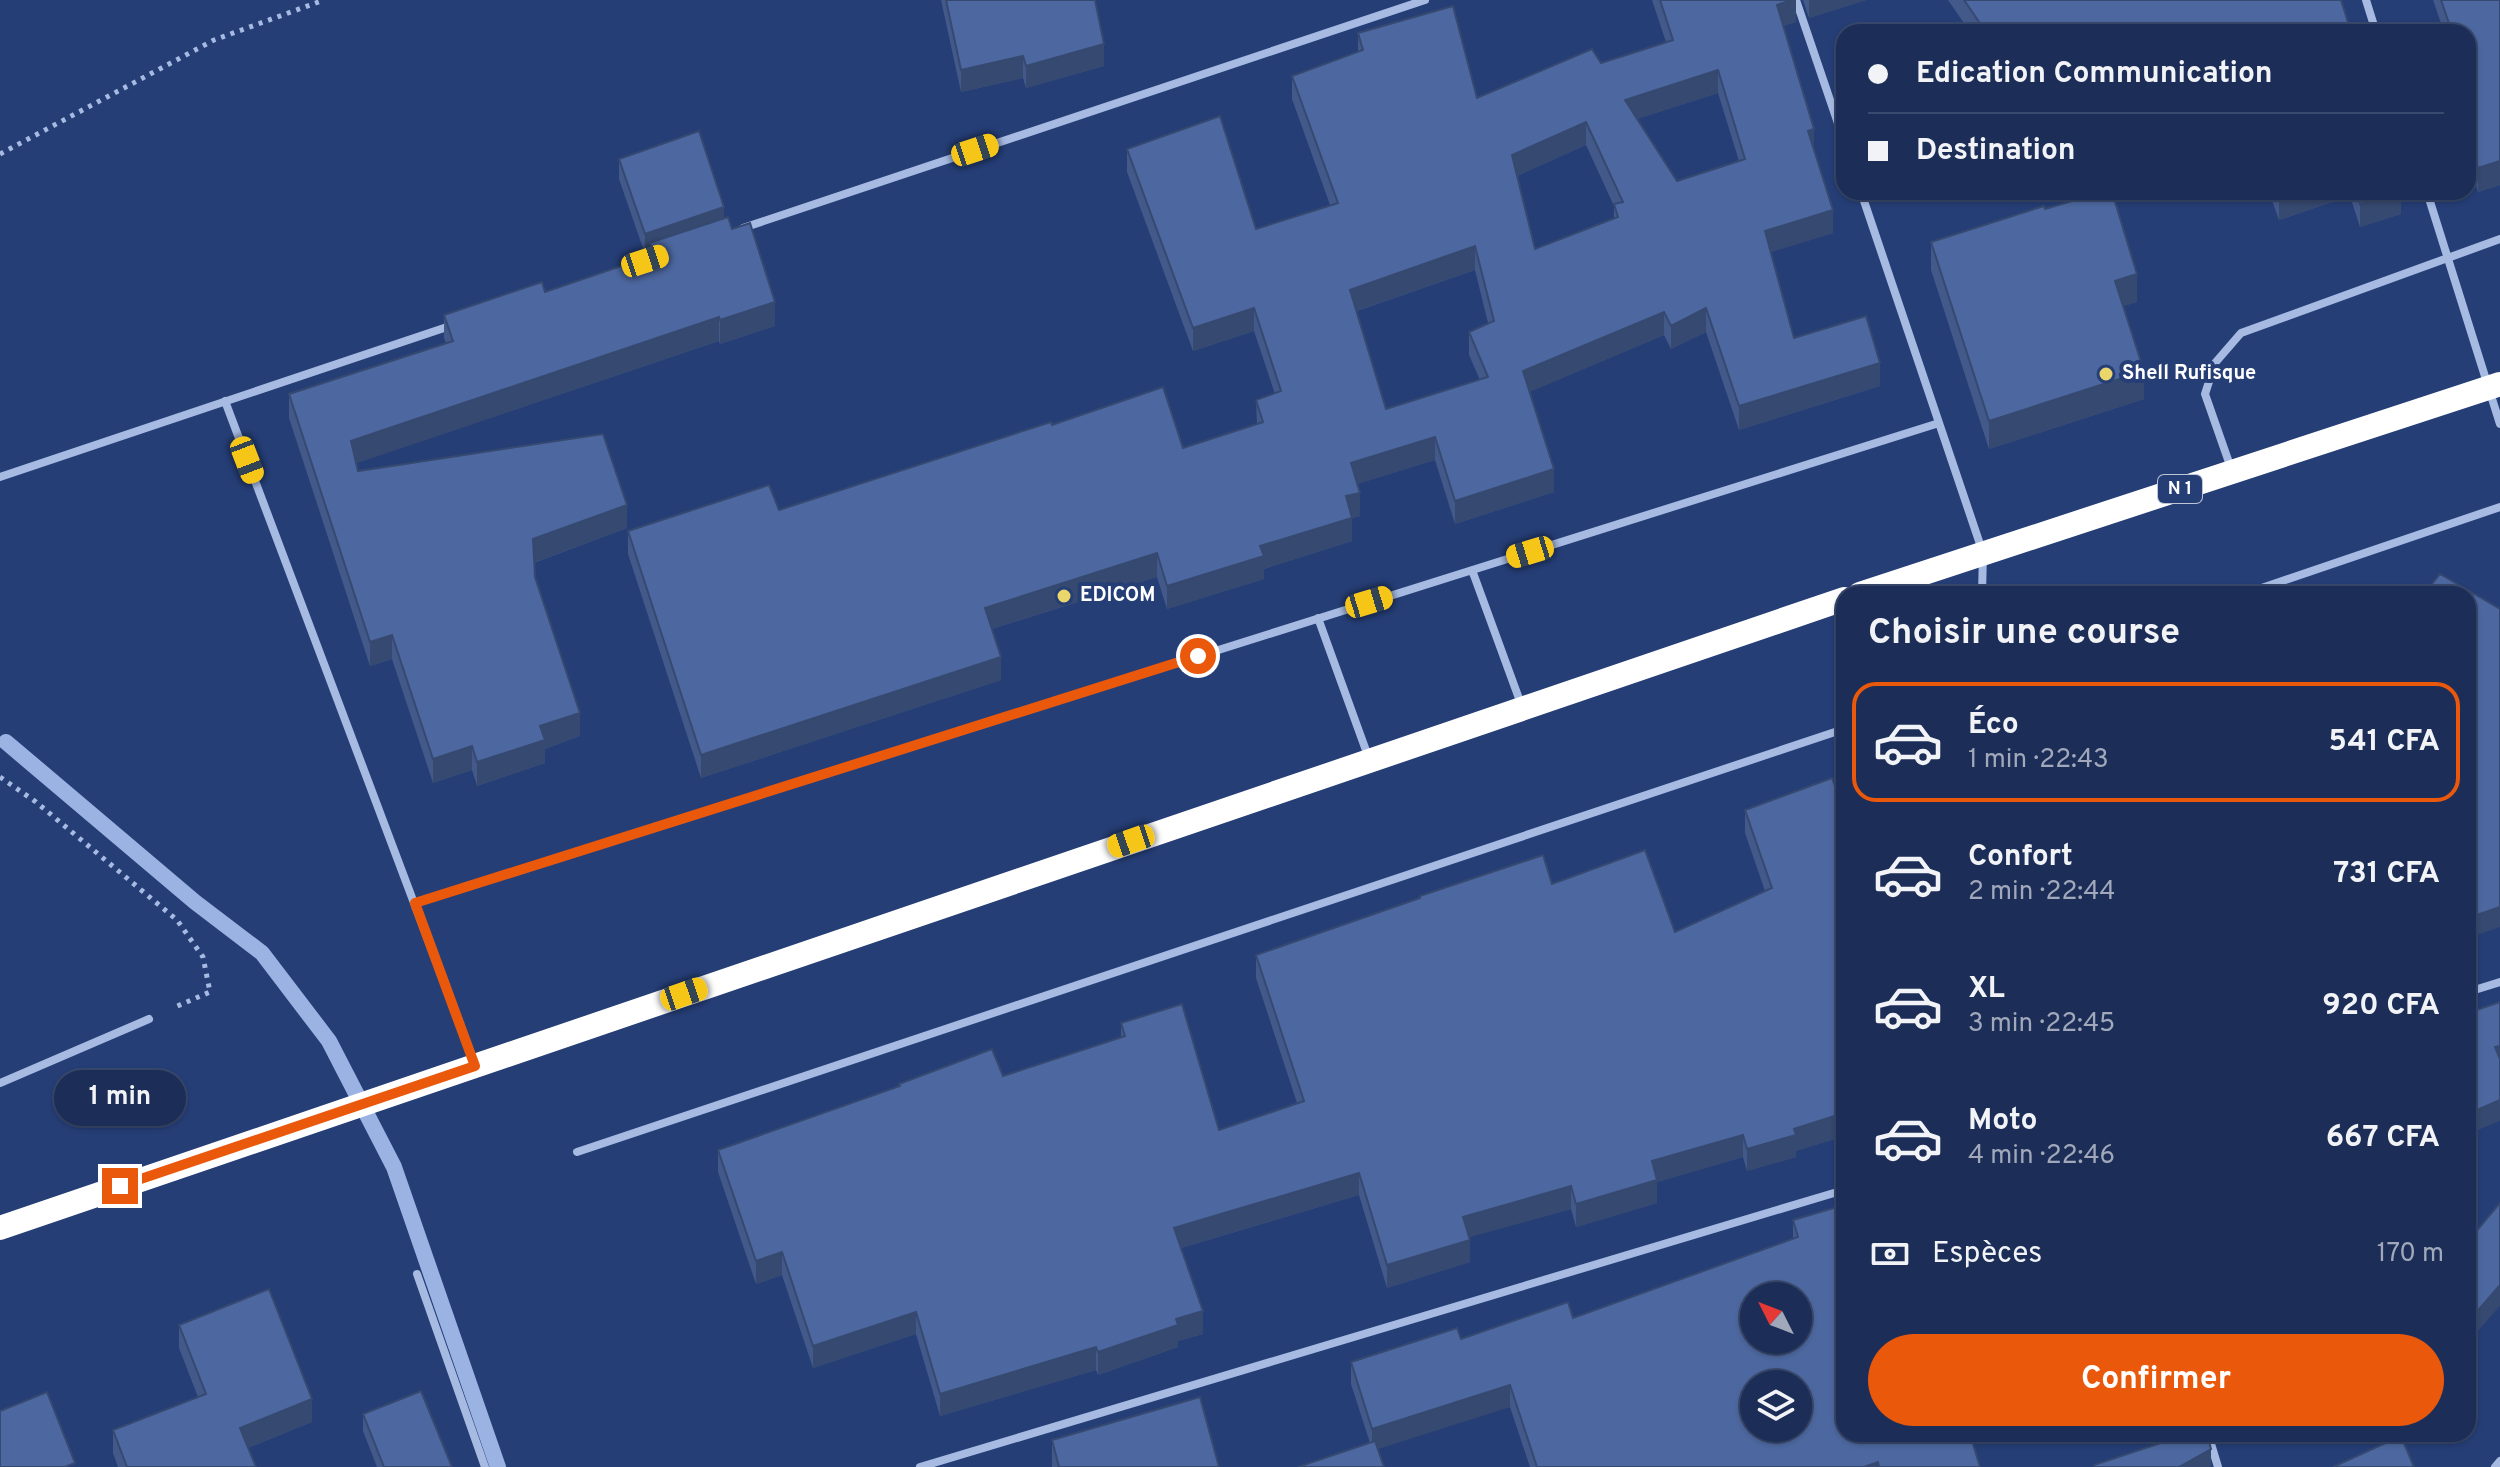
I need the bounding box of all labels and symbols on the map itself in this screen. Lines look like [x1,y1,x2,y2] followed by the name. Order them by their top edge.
[948,131,1002,169] car
[618,242,672,280] car
[2122,361,2256,387] place label: Shell Rufisque
[2097,365,2115,383] marker: Shell Rufisque
[227,433,267,487] car
[2158,475,2202,503] road number: N 1
[1504,534,1556,570] car
[1080,583,1155,609] place label: EDICOM
[1343,584,1395,620] car
[1055,587,1073,605] marker: EDICOM
[1180,638,1216,674] route start
[1104,822,1158,860] car
[657,975,711,1013] car
[54,1070,186,1126] callout: 1 min
[102,1168,138,1204] route end
[1740,1282,1812,1354] north arrow

